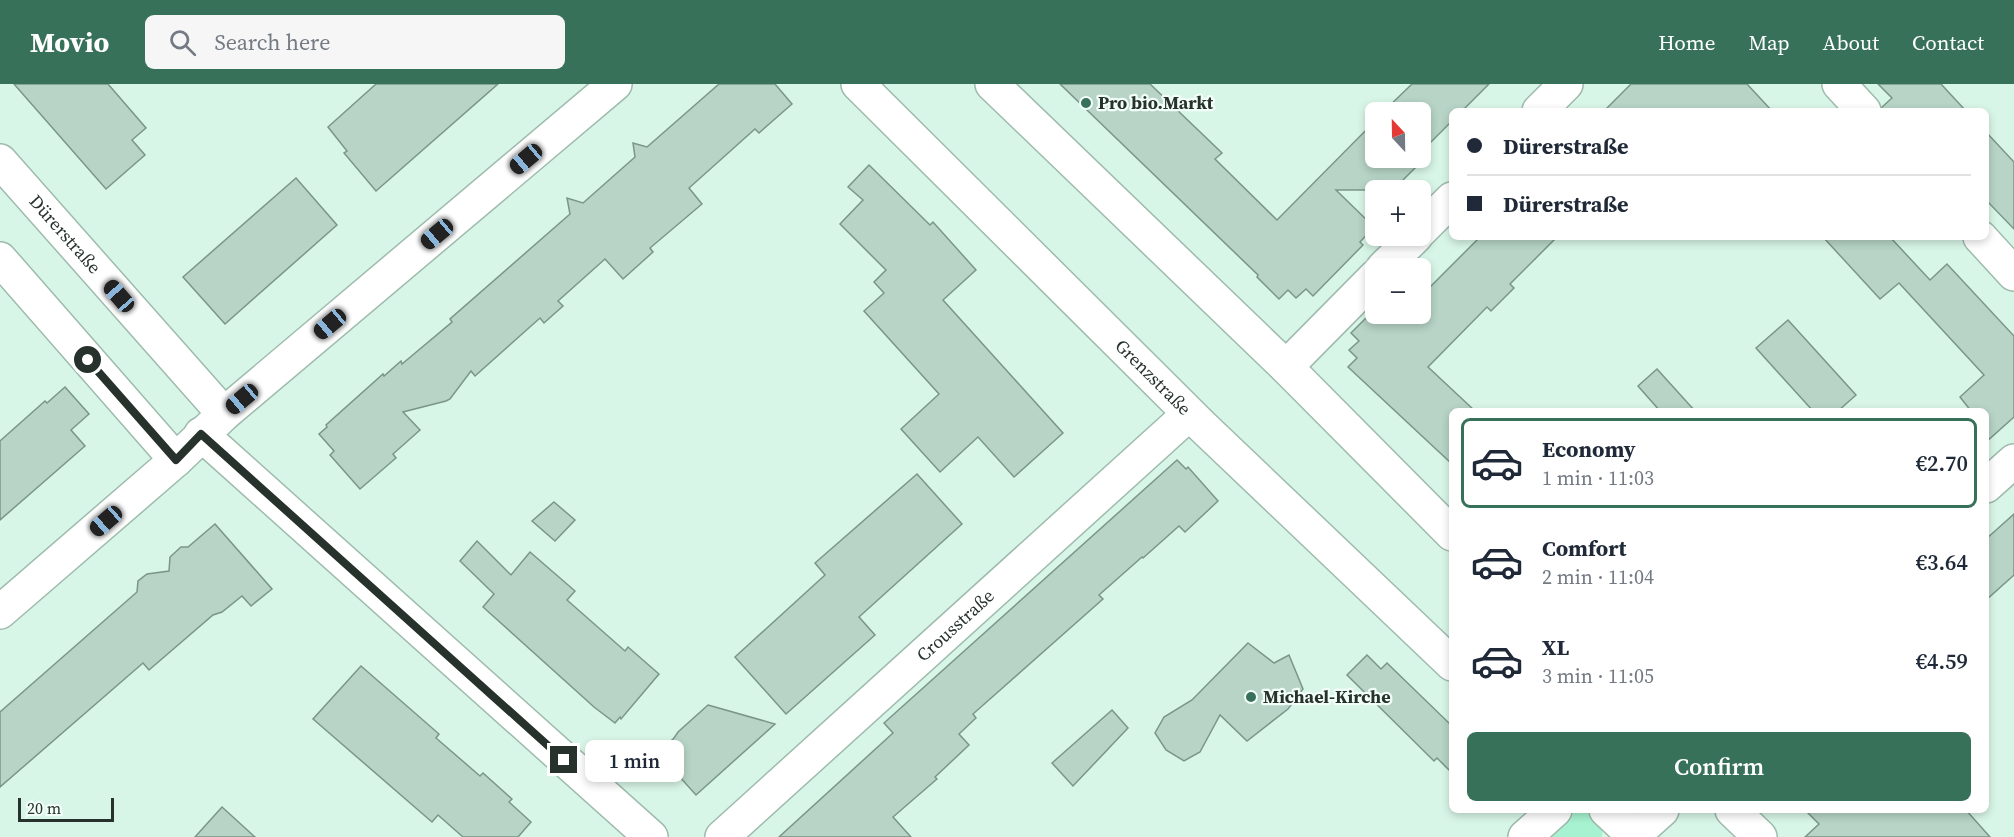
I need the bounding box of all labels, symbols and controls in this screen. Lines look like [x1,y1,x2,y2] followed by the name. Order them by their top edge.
[145,15,565,69] search box
[30,23,109,61] text: Movio
[166,26,199,59] icon: search
[214,27,330,57] text: Search here
[1658,28,1716,57] text: Home
[1749,28,1790,57] text: Map
[1823,28,1879,57] text: About
[1912,28,1984,57] text: Contact
[1098,90,1214,115] place label: Pro bio.Markt
[1079,96,1093,110] marker: Pro bio.Markt
[1365,102,1431,168] north arrow
[1365,102,1431,324] map controls
[1503,131,1628,161] text: Dürerstraße
[506,141,546,177] car
[1365,180,1431,246] button: +
[24,189,107,279] street label: Dürerstraße
[1503,189,1628,219] text: Dürerstraße
[417,216,457,252] car
[1365,258,1431,324] button: −
[100,277,138,315] car
[310,306,350,342] car
[1110,333,1197,420] street label: Grenzstraße
[74,346,101,373] route start
[222,381,262,417] car
[1542,434,1636,464] text: Economy
[1470,436,1524,490] icon: car
[1916,448,1968,478] text: €2.70
[1542,464,1654,492] text: 1 min · 11:03
[87,502,125,540] car
[1542,533,1626,563] text: Comfort
[1470,535,1524,589] icon: car
[1916,547,1968,577] text: €3.64
[1542,563,1654,591] text: 2 min · 11:04
[911,583,999,667] street label: Crousstraße
[1542,632,1569,662] text: XL
[1470,634,1524,688] icon: car
[1916,646,1968,676] text: €4.59
[1542,662,1654,690] text: 3 min · 11:05
[1263,684,1391,709] place label: Michael-Kirche
[1244,690,1258,704] marker: Michael-Kirche
[1467,732,1971,801] button: Confirm
[585,739,684,781] callout: 1 min
[550,746,577,773] route end
[609,747,660,775] text: 1 min
[18,795,114,822] scale bar
[27,797,61,819] text: 20 m

